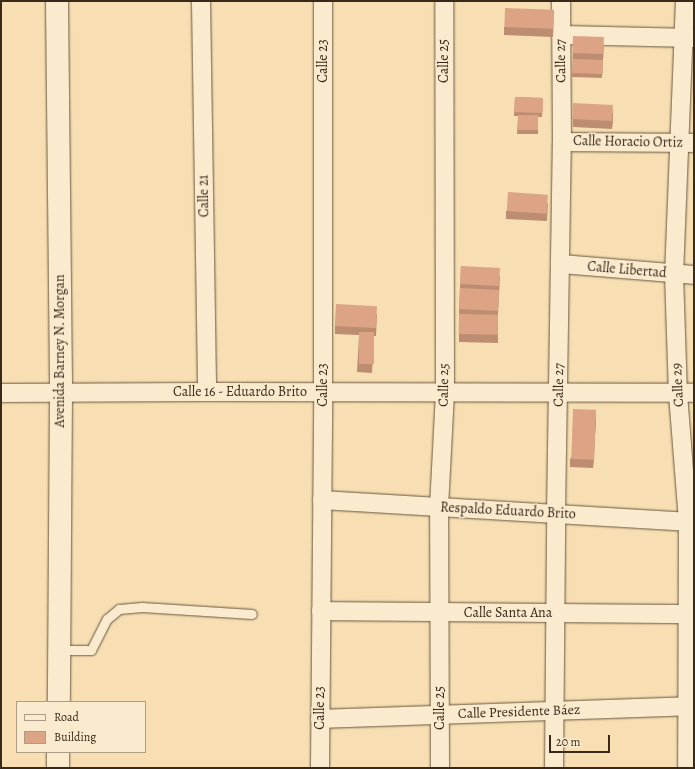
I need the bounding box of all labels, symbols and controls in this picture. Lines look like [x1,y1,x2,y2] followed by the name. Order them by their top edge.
[315,39,331,83] street label: Calle 23
[436,39,452,83] street label: Calle 25
[552,39,570,83] street label: Calle 27
[573,133,683,151] street label: Calle Horacio Ortiz
[195,175,213,217] street label: Calle 21
[587,258,667,282] street label: Calle Libertad
[52,274,68,428] street label: Avenida Barney N. Morgan
[668,362,688,408] street label: Calle 29
[315,363,331,407] street label: Calle 23
[435,363,453,407] street label: Calle 25
[550,363,568,407] street label: Calle 27
[173,384,307,400] street label: Calle 16 - Eduardo Brito
[440,499,576,523] street label: Respaldo Eduardo Brito
[464,605,552,621] street label: Calle Santa Ana
[312,686,328,730] street label: Calle 23
[432,686,448,730] street label: Calle 25
[16,701,146,753] legend
[457,701,581,723] street label: Calle Presidente Báez
[54,709,79,725] text: Road
[551,727,612,753] scale bar
[54,729,96,745] text: Building
[556,734,580,750] text: 20 m

